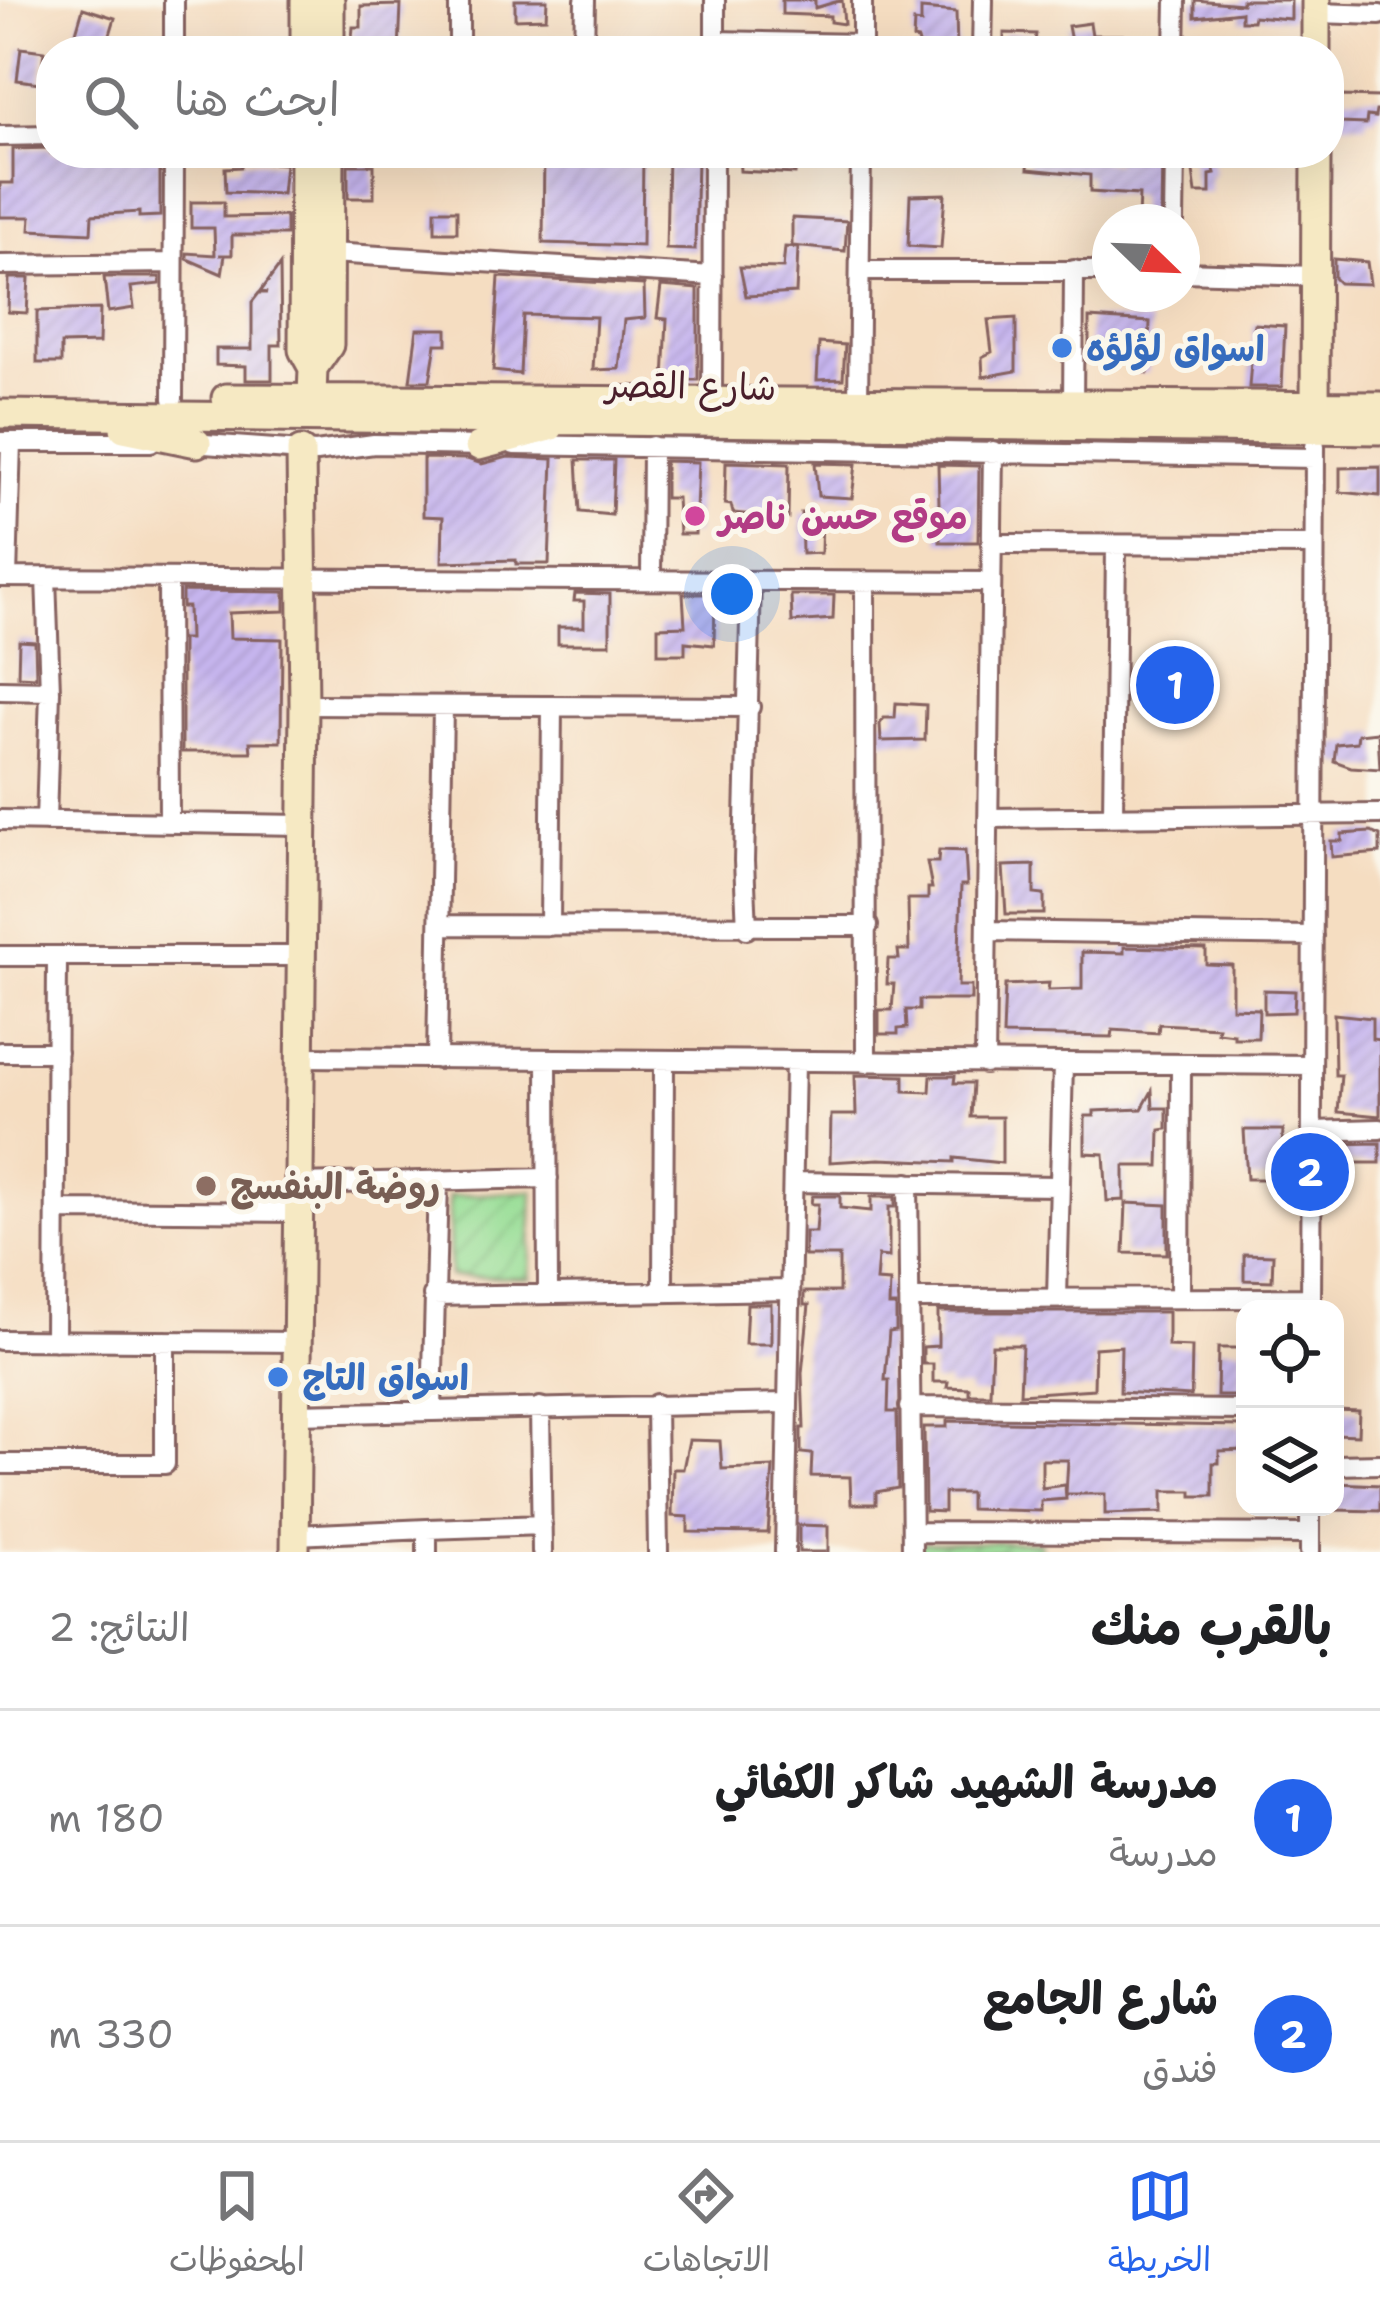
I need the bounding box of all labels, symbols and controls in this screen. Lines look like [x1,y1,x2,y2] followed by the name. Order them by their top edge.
[36,36,1344,168] search box
[78,69,144,135] icon: search
[174,69,340,129] text: ابحث هنا
[1092,204,1200,312] north arrow
[1086,324,1265,373] place label: اسواق لؤلؤه
[1049,335,1075,361] marker: اسواق لؤلؤه
[602,360,777,413] street label: شارع القصر
[716,492,968,543] place label: موقع حسن ناصر
[682,503,708,529] marker: موقع حسن ناصر
[702,564,762,624] your location
[1136,640,1214,730] pin: 1
[1271,1127,1349,1217] pin: 2
[230,1162,440,1211] place label: روضة البنفسج
[193,1173,219,1199] marker: روضة البنفسج
[1236,1300,1344,1516] map controls
[1236,1300,1344,1408] button: locate
[302,1353,469,1402] place label: اسواق التاج
[265,1364,291,1390] marker: اسواق التاج
[1236,1408,1344,1516] button: layers
[1091,1592,1332,1660] text: بالقرب منك
[48,1601,190,1653] text: النتائج: 2
[715,1752,1218,1812] text: مدرسة الشهيد شاكر الكفائي
[48,1792,164,1844] text: 180 m
[1284,1792,1302,1844] text: 1
[1109,1826,1218,1878] text: مدرسة
[982,1968,1218,2028] text: شارع الجامع
[48,2008,174,2060] text: 330 m
[1279,2008,1307,2060] text: 2
[1142,2042,1218,2094] text: فندق
[169,2163,305,2289] tab: المحفوظات
[643,2163,770,2289] tab: الاتجاهات
[1108,2163,1211,2289] tab: الخريطة

